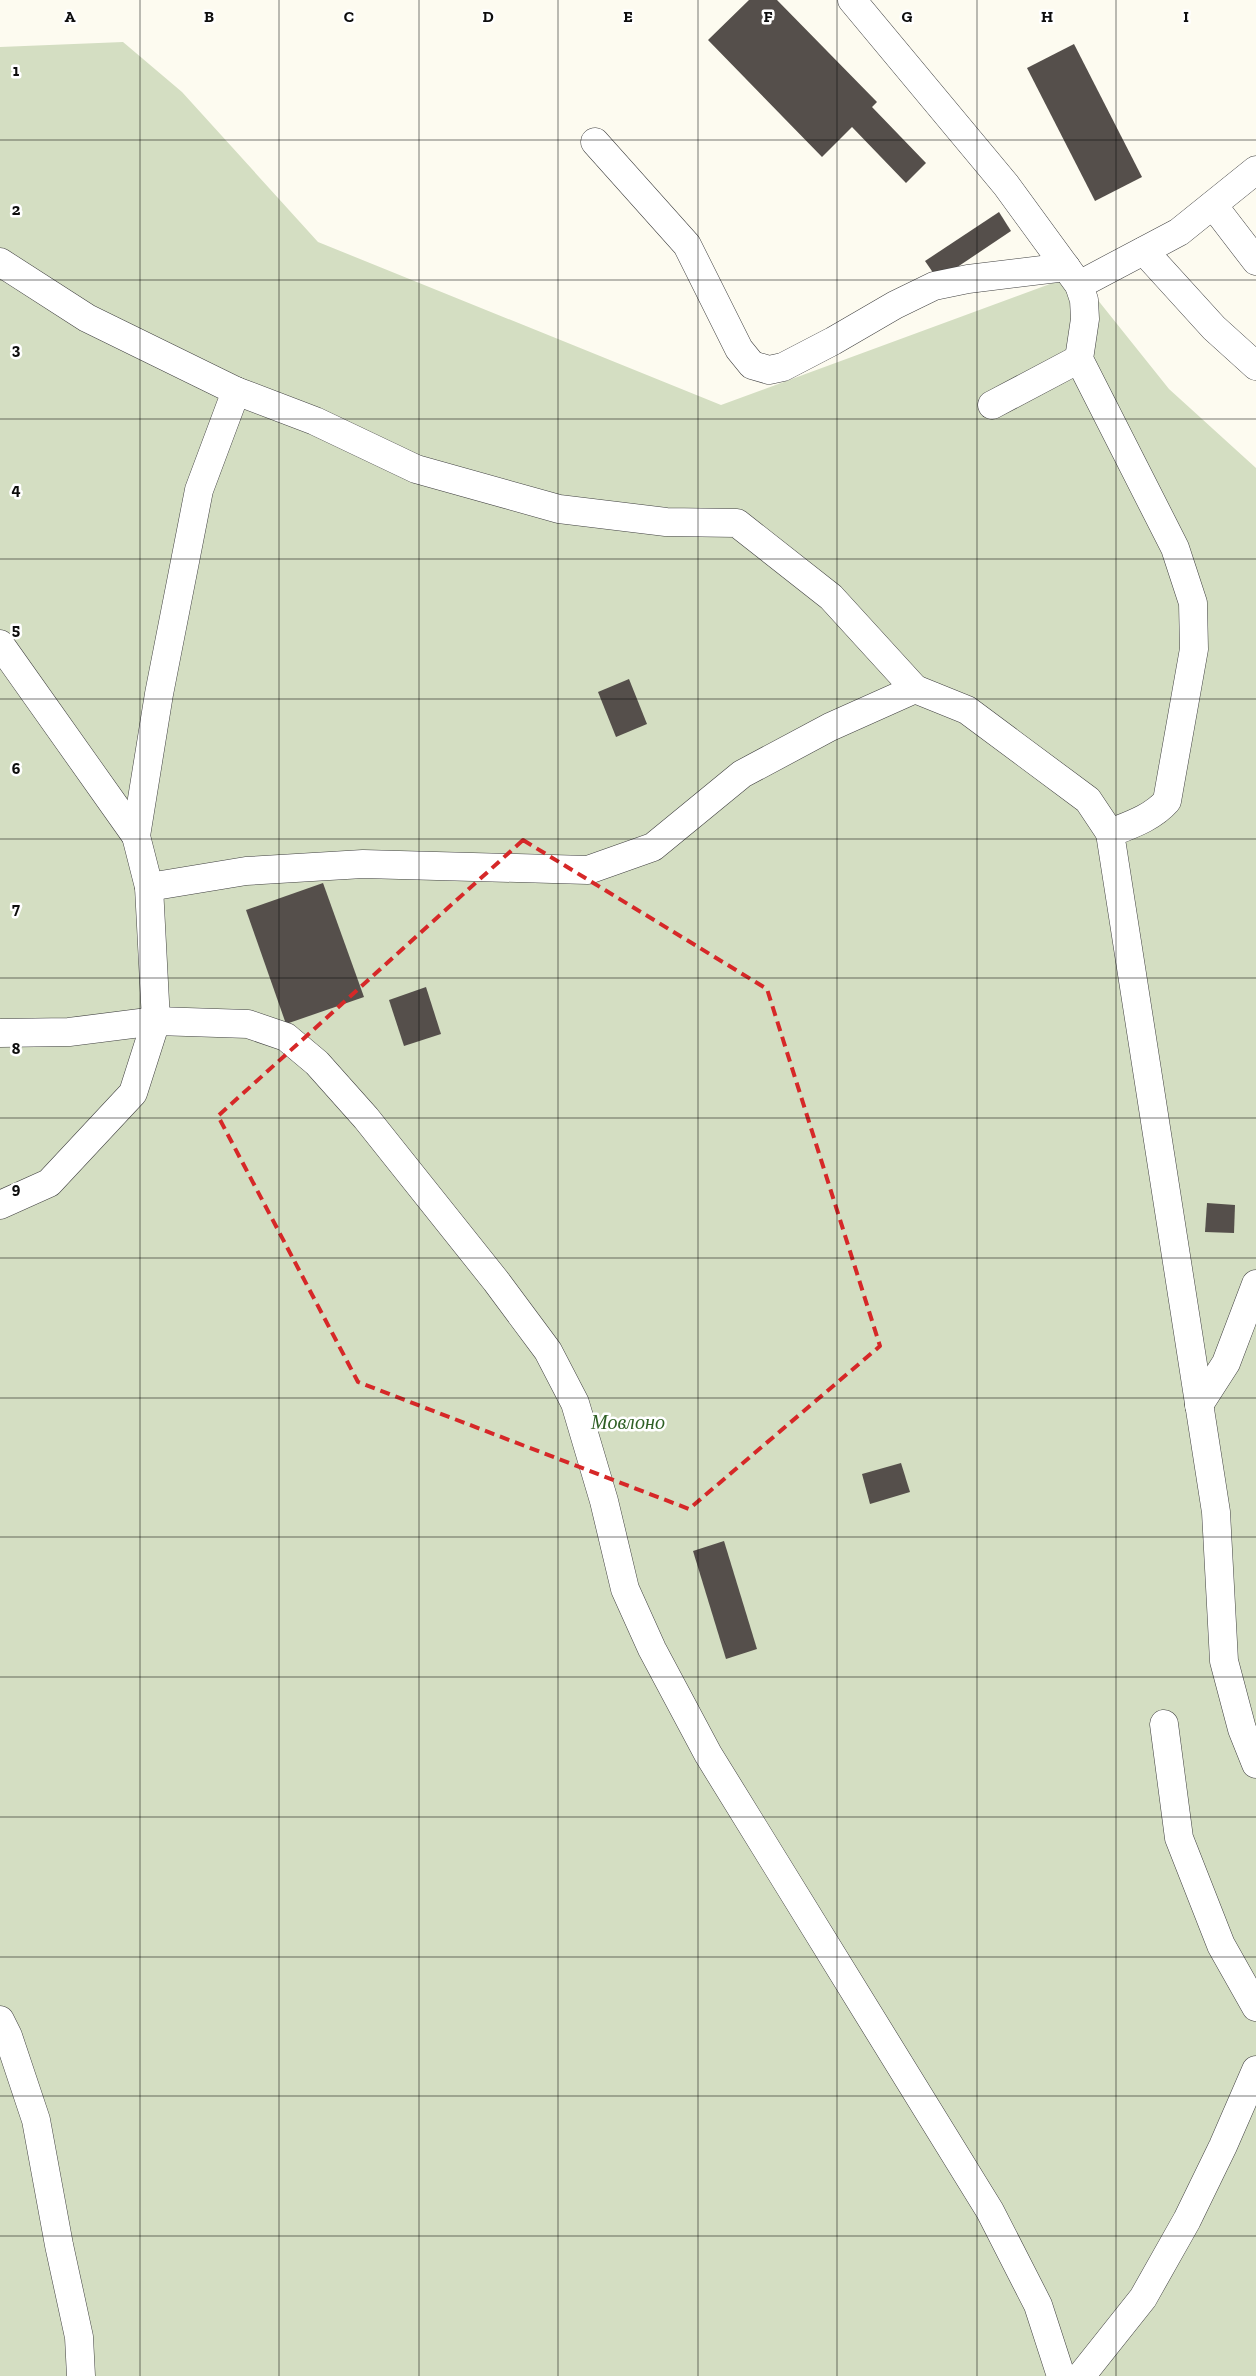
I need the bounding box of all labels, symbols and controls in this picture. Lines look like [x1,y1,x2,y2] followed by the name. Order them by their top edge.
[65,7,76,26] text: A
[204,7,214,26] text: B
[344,7,354,26] text: C
[482,7,494,26] text: D
[623,7,633,26] text: E
[763,7,773,26] text: F
[902,7,913,26] text: G
[1041,7,1053,26] text: H
[1183,7,1189,26] text: I
[13,61,20,80] text: 1
[12,200,21,219] text: 2
[12,340,21,359] text: 3
[11,480,21,499] text: 4
[12,620,20,639] text: 5
[12,759,21,778] text: 6
[12,899,20,918] text: 7
[12,1039,21,1058] text: 8
[12,1179,21,1198] text: 9
[590,1410,665,1434] park label: Мовлоно

